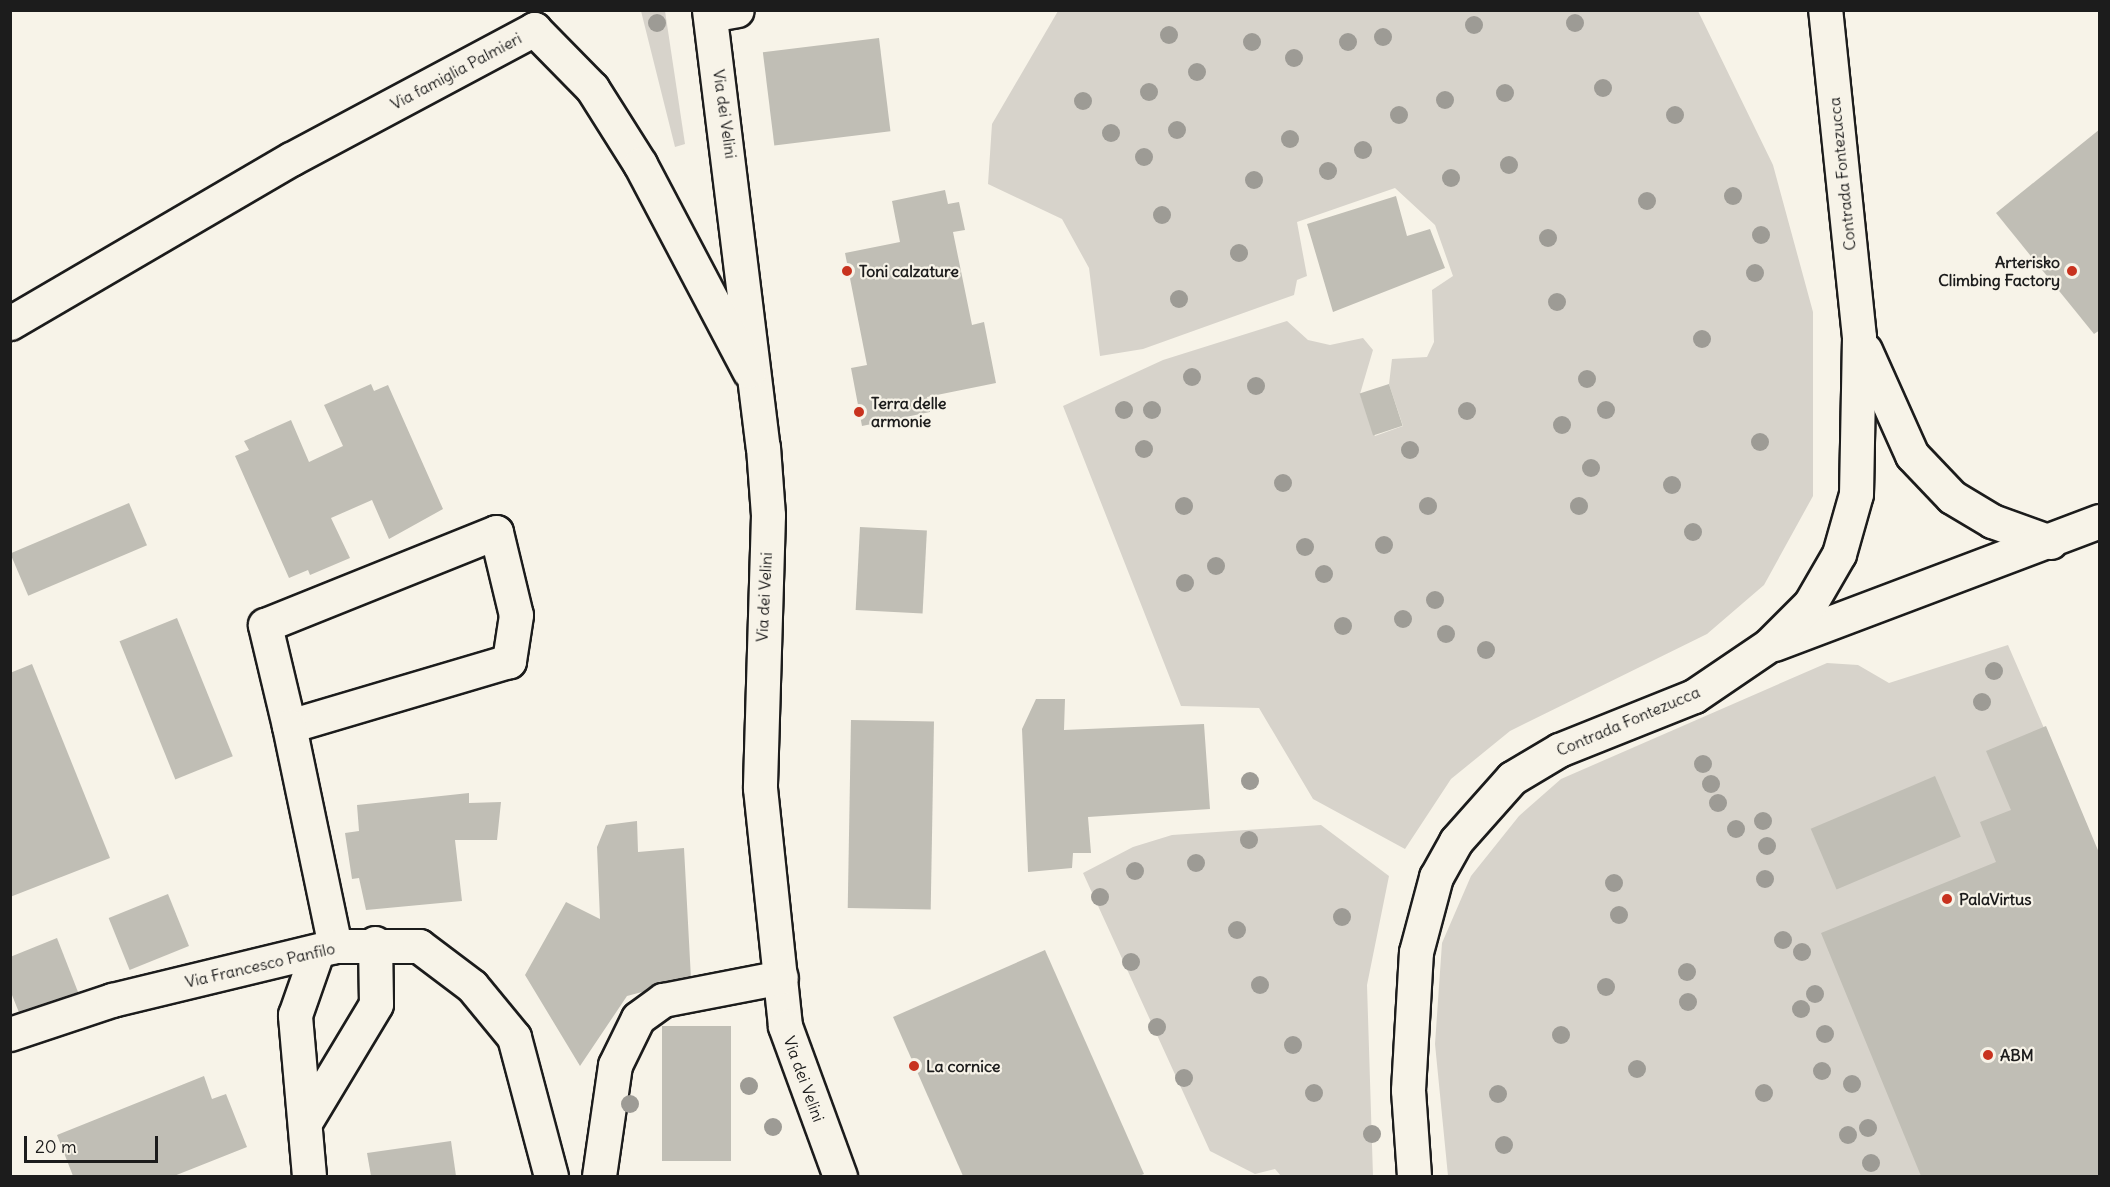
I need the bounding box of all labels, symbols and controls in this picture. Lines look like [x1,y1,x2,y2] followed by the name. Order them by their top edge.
[387,28,525,114] street label: Via famiglia Palmieri
[709,68,741,160] street label: Via dei Velini
[1824,96,1860,252] street label: Contrada Fontezucca
[1938,252,2060,290] place label: Arterisko Climbing Factory
[859,261,959,281] place label: Toni calzature
[840,264,854,278] marker: Toni calzature
[2065,264,2079,278] marker: Arterisko Climbing Factory
[871,393,946,431] place label: Terra delle armonie
[852,405,866,419] marker: Terra delle armonie
[752,552,776,642] street label: Via dei Velini
[1553,682,1703,760] street label: Contrada Fontezucca
[1959,889,2032,909] place label: PalaVirtus
[1940,892,1954,906] marker: PalaVirtus
[183,938,337,992] street label: Via Francesco Panfilo
[780,1033,828,1125] street label: Via dei Velini
[2000,1045,2034,1065] place label: ABM
[1981,1048,1995,1062] marker: ABM
[926,1056,1000,1076] place label: La cornice
[907,1059,921,1073] marker: La cornice
[27,1124,160,1162] scale bar
[35,1135,77,1158] text: 20 m

